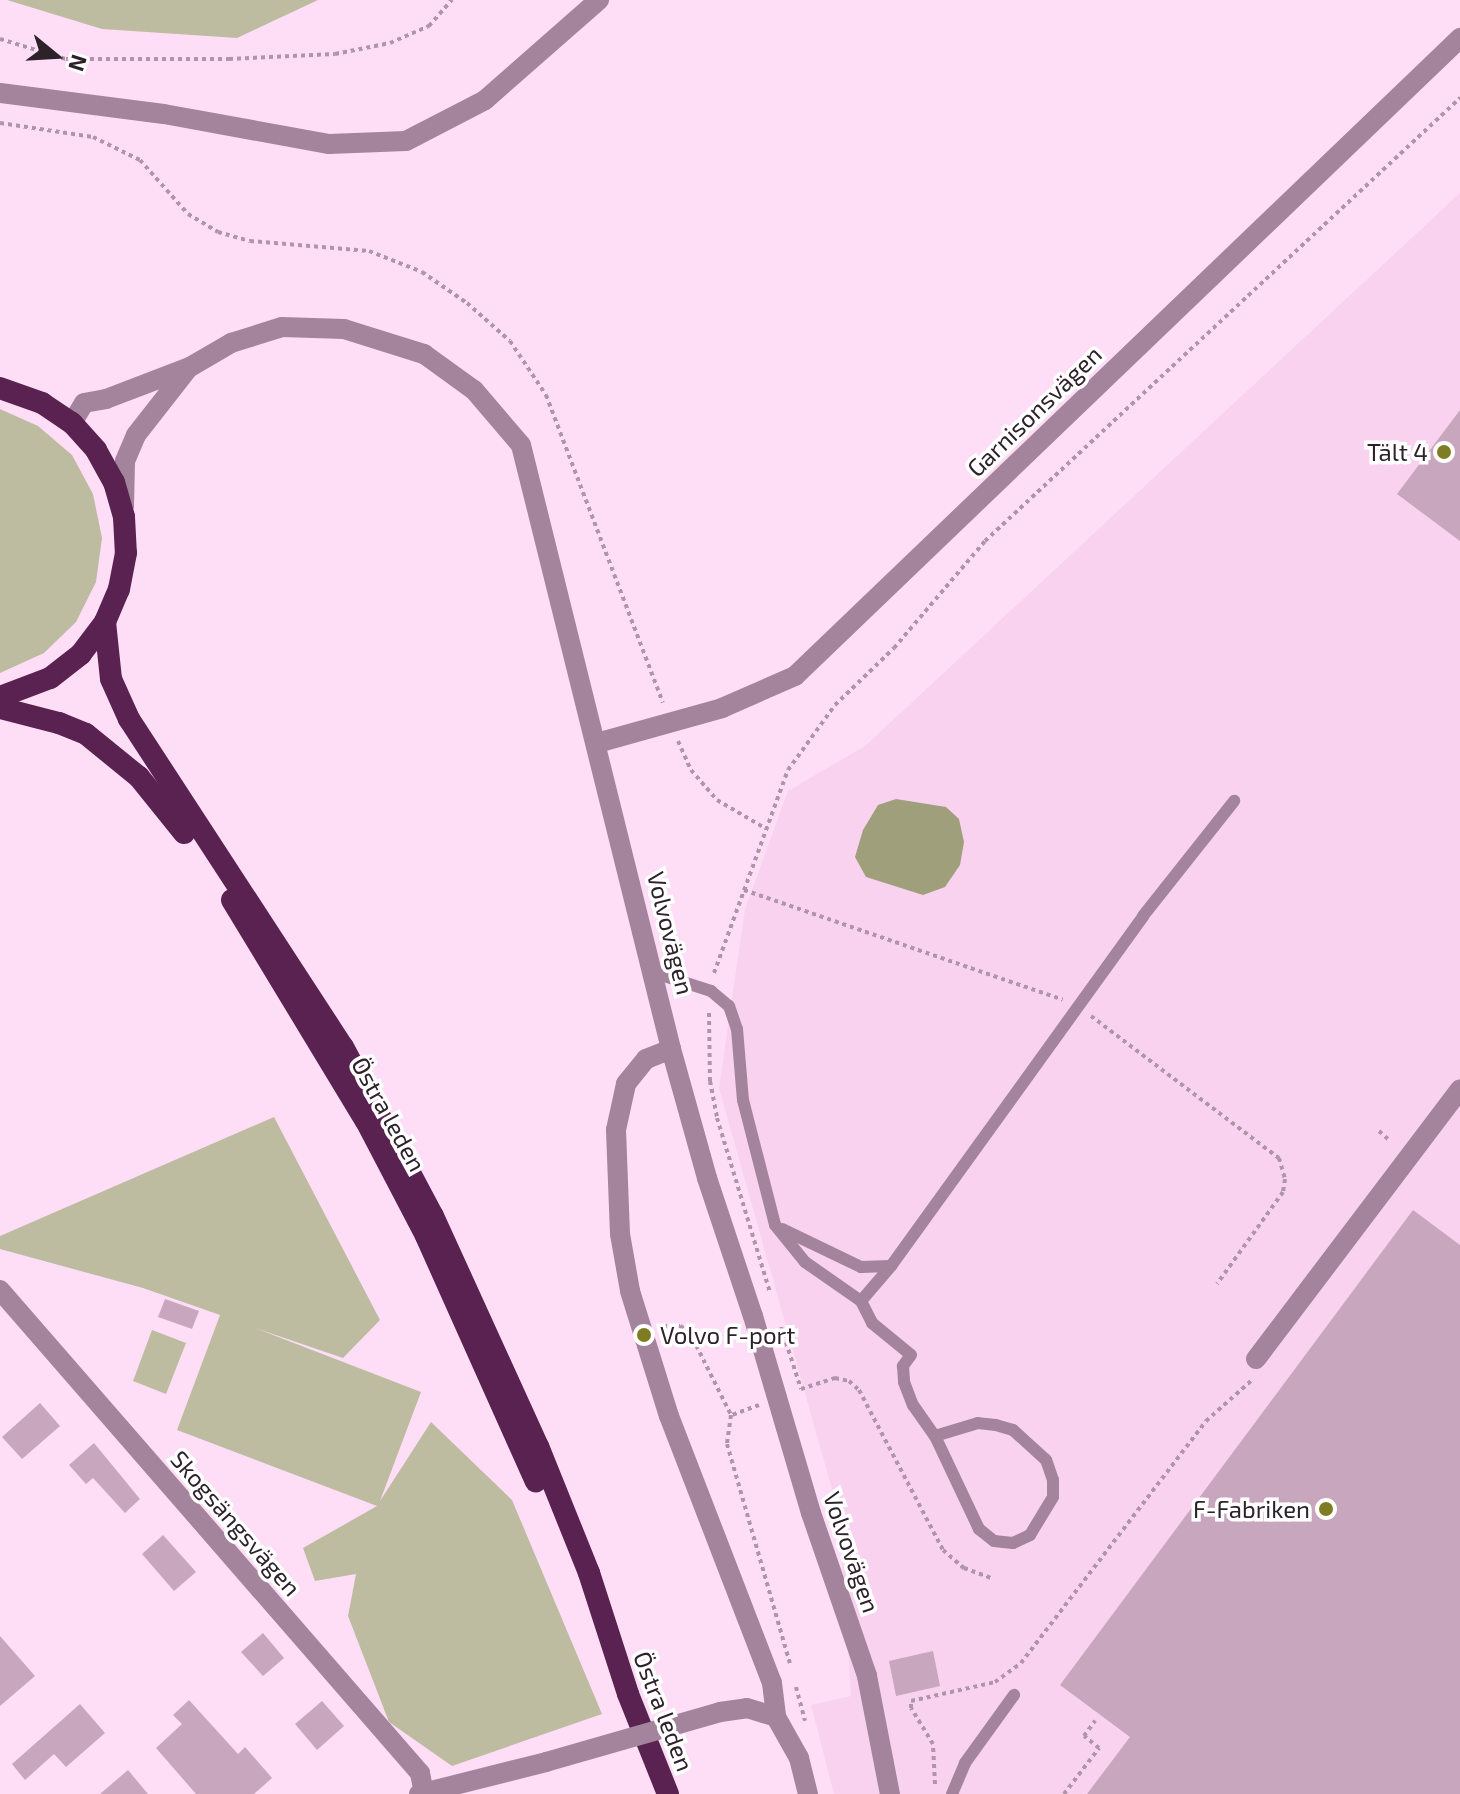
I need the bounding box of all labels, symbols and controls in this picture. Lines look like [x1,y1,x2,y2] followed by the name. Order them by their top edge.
[16,16,96,96] north arrow
[64,52,94,75] text: N
[961,340,1107,482] street label: Garnisonsvägen
[1367,438,1428,466] place label: Tält 4
[1435,443,1453,461] marker: Tält 4
[642,868,700,998] street label: Volvovägen
[346,1052,432,1176] street label: Östra leden
[660,1321,795,1349] place label: Volvo F-port
[635,1326,653,1344] marker: Volvo F-port
[165,1444,307,1602] street label: Skogsängsvägen
[818,1488,886,1616] street label: Volvovägen
[1193,1495,1310,1523] place label: F-Fabriken
[1317,1500,1335,1518] marker: F-Fabriken
[628,1647,700,1775] street label: Östra leden

